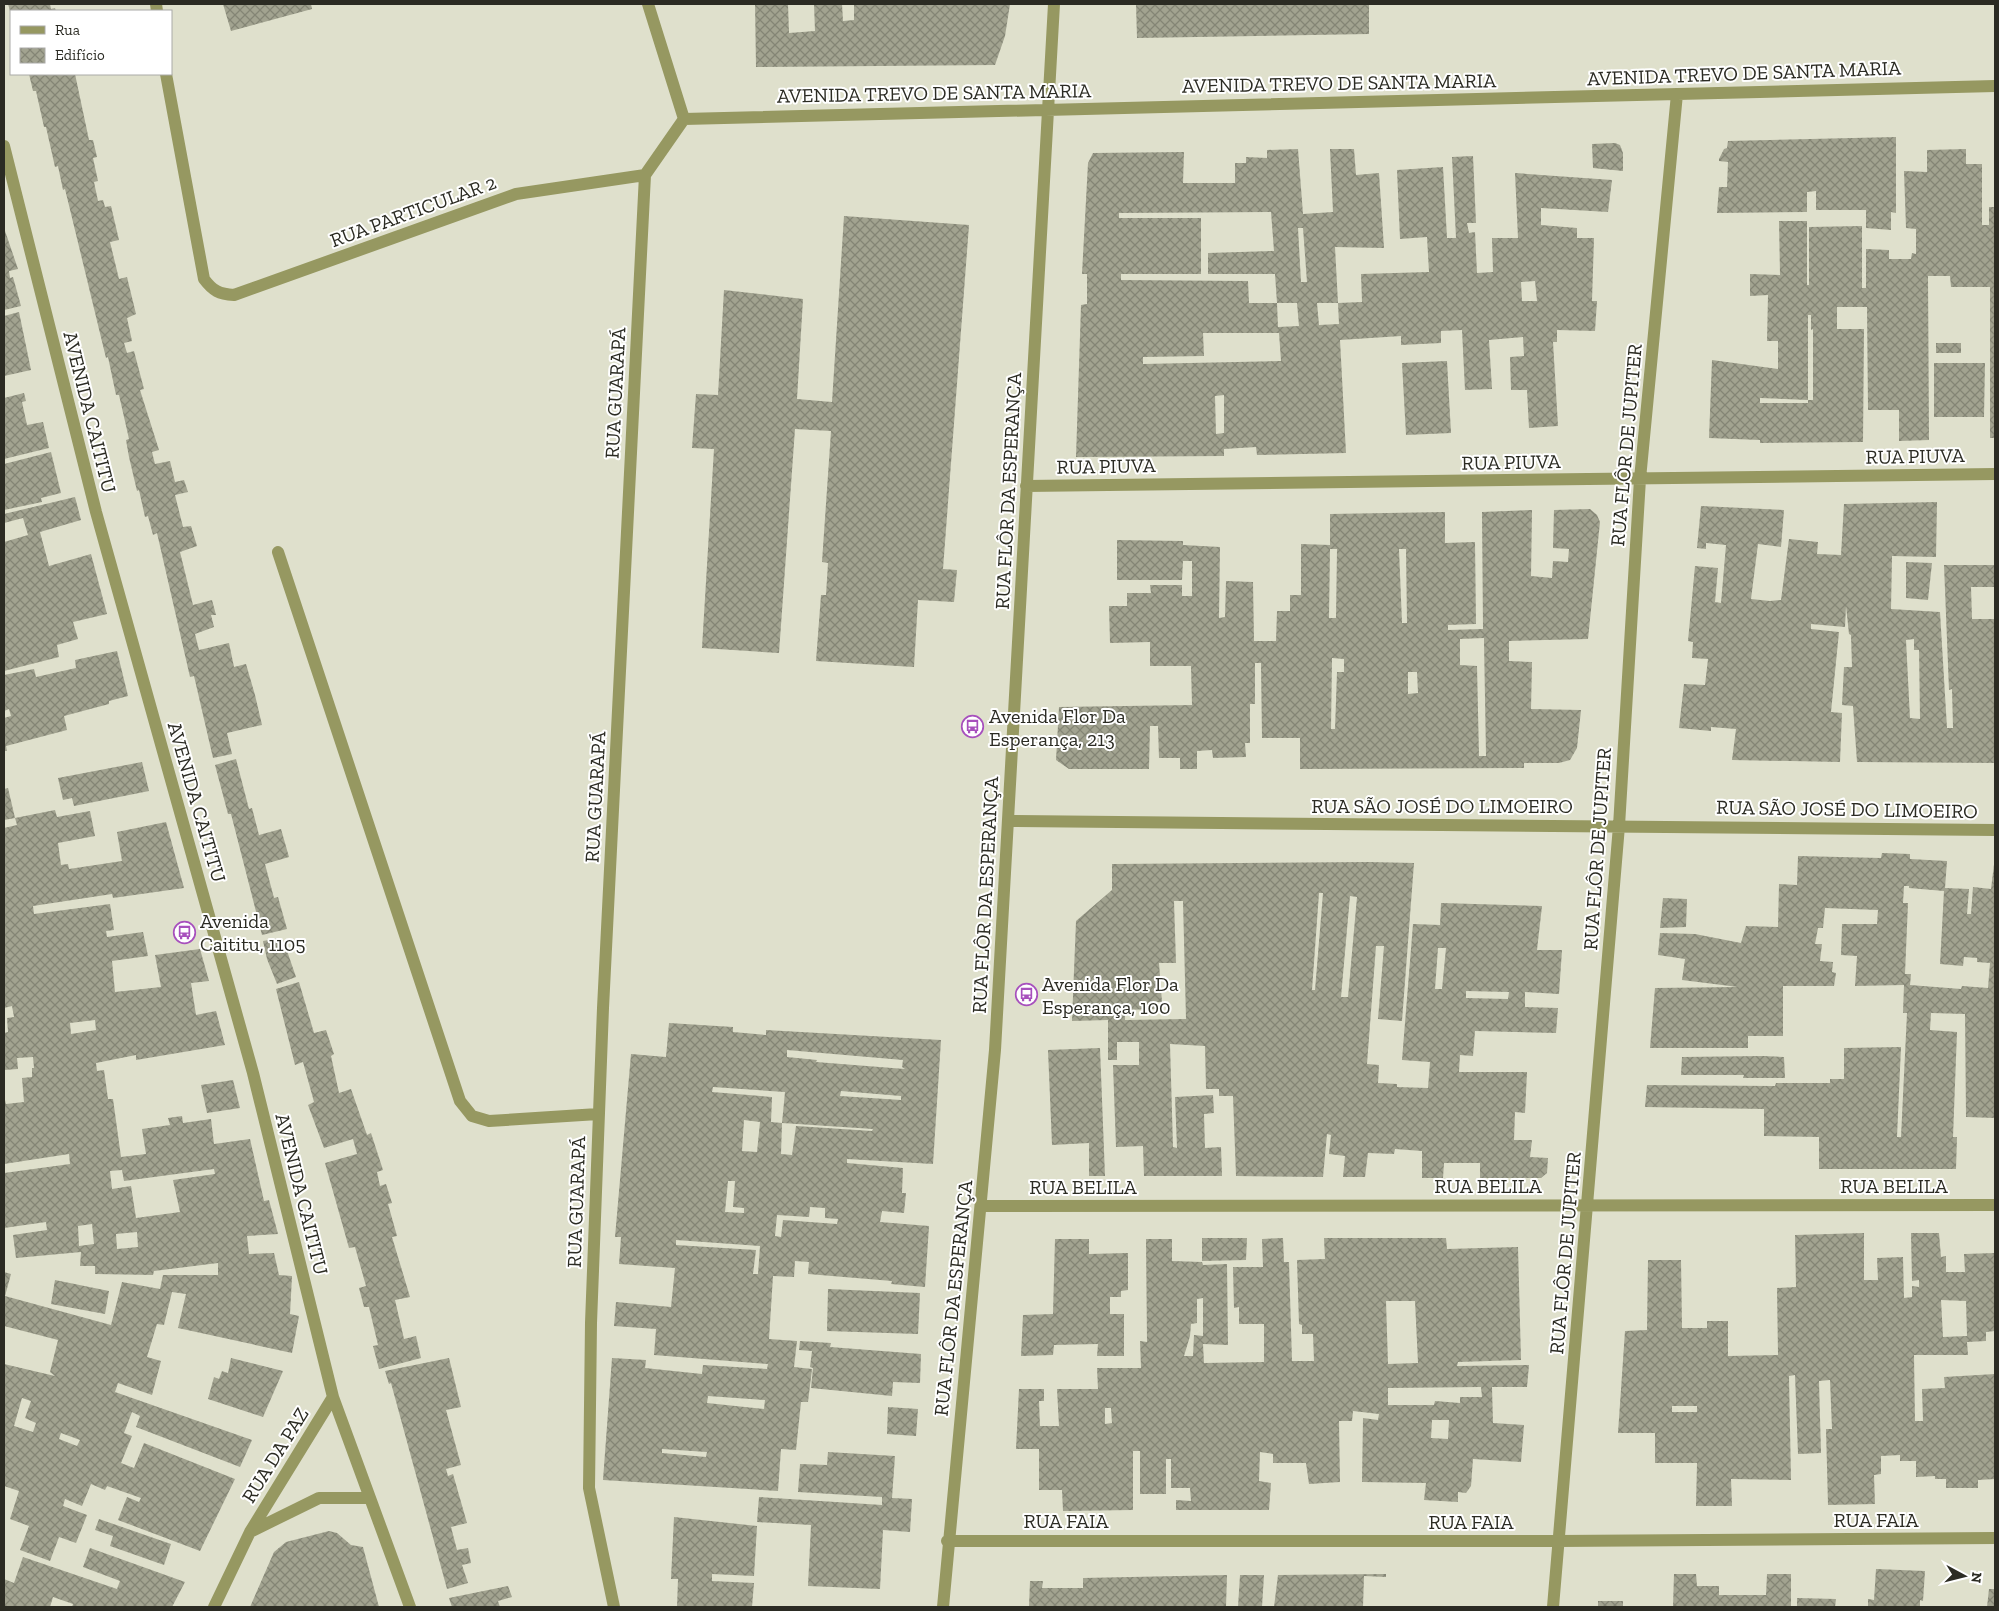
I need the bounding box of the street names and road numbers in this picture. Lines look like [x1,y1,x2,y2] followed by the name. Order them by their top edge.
[1587,55,1902,90] street label: AVENIDA TREVO DE SANTA MARIA
[1182,68,1497,98] street label: AVENIDA TREVO DE SANTA MARIA
[777,78,1092,108] street label: AVENIDA TREVO DE SANTA MARIA
[327,170,499,252] street label: RUA PARTICULAR 2
[600,326,630,459] street label: RUA GUARAPÁ
[58,329,122,495] street label: AVENIDA CAITITU
[1605,342,1647,547] street label: RUA FLÔR DE JUPITER
[990,371,1026,610] street label: RUA FLÔR DA ESPERANÇA
[1865,443,1966,469] street label: RUA PIUVA
[1461,449,1562,475] street label: RUA PIUVA
[1056,453,1157,479] street label: RUA PIUVA
[163,719,231,885] street label: AVENIDA CAITITU
[580,730,610,863] street label: RUA GUARAPÁ
[1578,746,1616,951] street label: RUA FLÔR DE JUPITER
[967,775,1003,1014] street label: RUA FLÔR DA ESPERANÇA
[1311,794,1573,818] street label: RUA SÃO JOSÉ DO LIMOEIRO
[1716,795,1978,823] street label: RUA SÃO JOSÉ DO LIMOEIRO
[270,1111,334,1277] street label: AVENIDA CAITITU
[562,1135,590,1268] street label: RUA GUARAPÁ
[1544,1150,1586,1355] street label: RUA FLÔR DE JUPITER
[1434,1174,1543,1198] street label: RUA BELILA
[1840,1174,1949,1198] street label: RUA BELILA
[1029,1175,1138,1199] street label: RUA BELILA
[929,1178,977,1417] street label: RUA FLÔR DA ESPERANÇA
[236,1403,314,1507] street label: RUA DA PAZ
[1834,1508,1920,1532] street label: RUA FAIA
[1024,1509,1110,1533] street label: RUA FAIA
[1429,1510,1515,1534] street label: RUA FAIA

